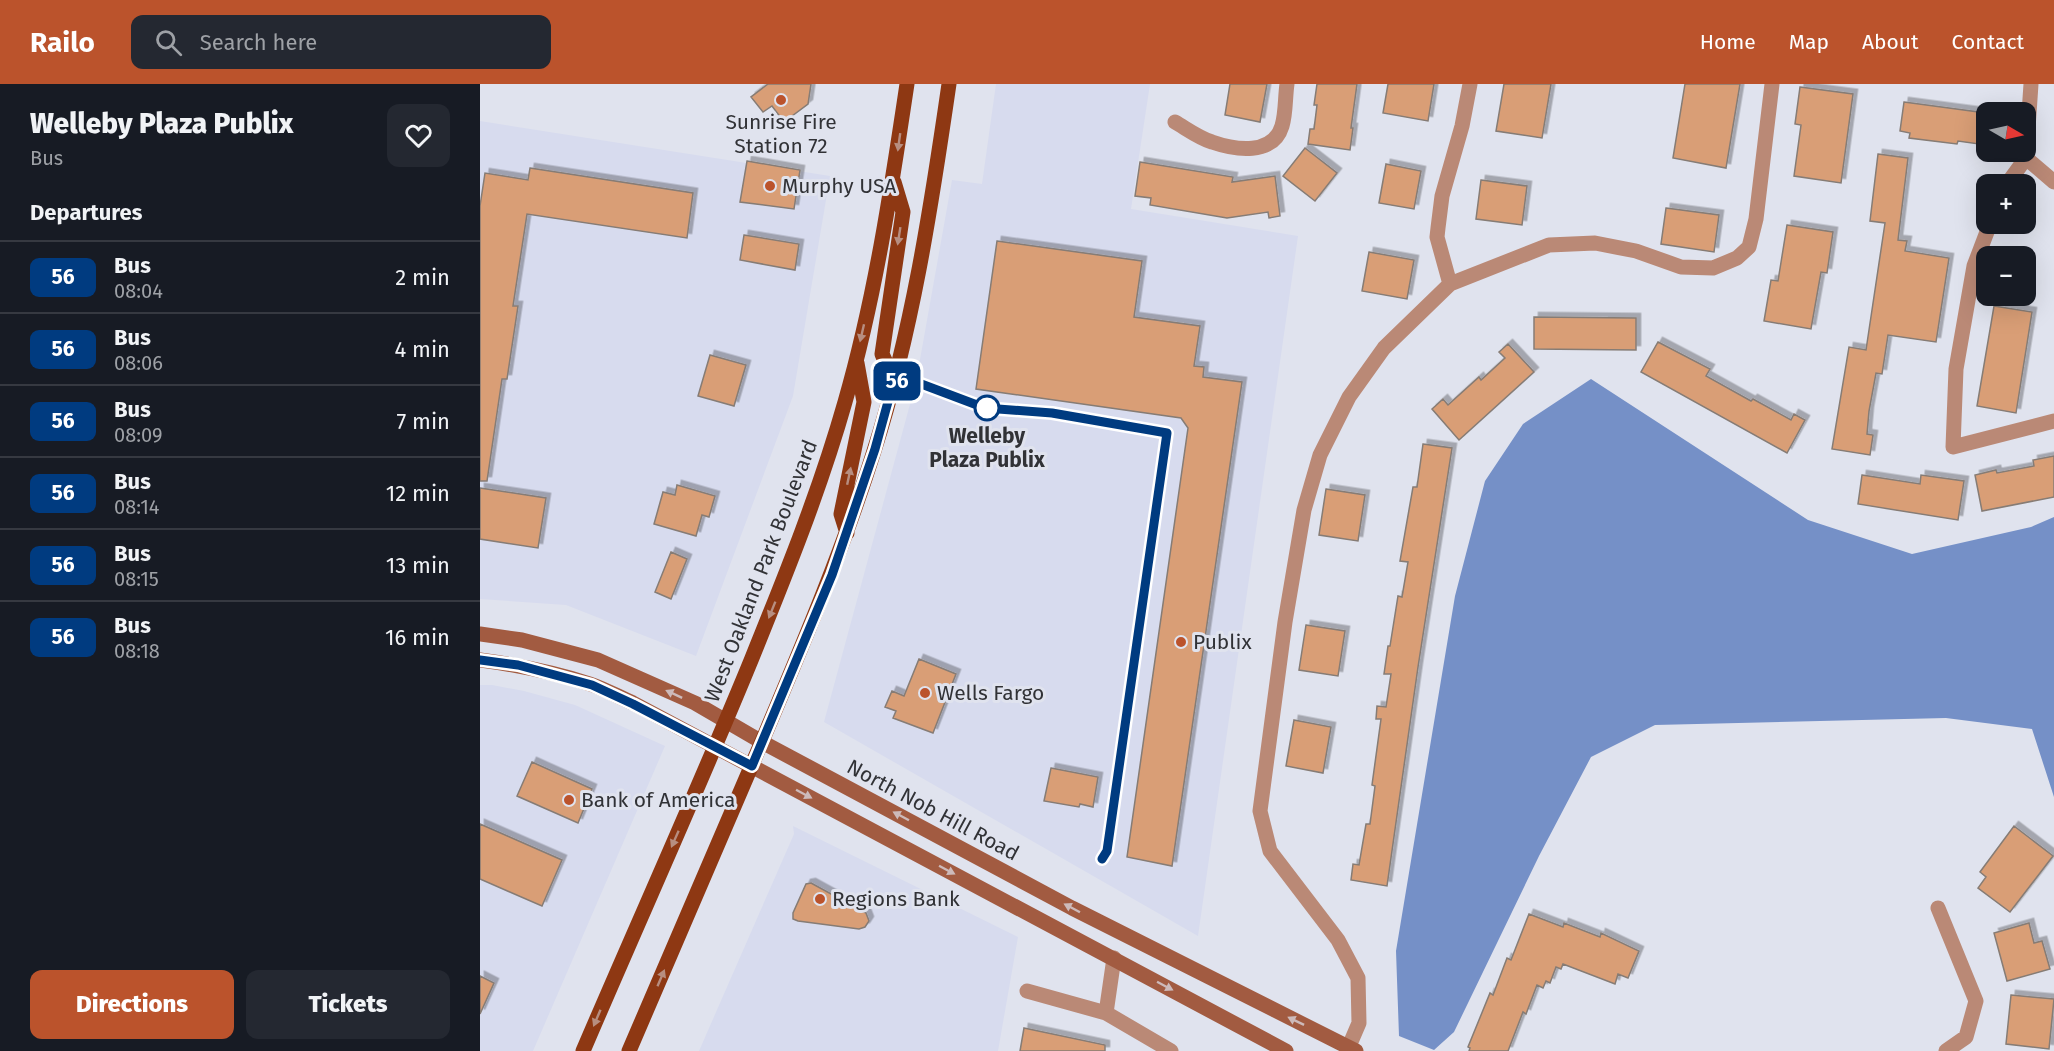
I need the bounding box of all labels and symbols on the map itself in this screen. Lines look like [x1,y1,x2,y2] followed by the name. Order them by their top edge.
[774,93,788,107] marker: Sunrise Fire Station 72
[1976,102,2036,162] north arrow
[725,109,837,159] place label: Sunrise Fire Station 72
[894,133,903,152] one-way arrow
[782,173,896,199] place label: Murphy USA
[763,179,777,193] marker: Murphy USA
[895,226,904,245] one-way arrow
[857,324,867,343] one-way arrow
[870,362,924,400] line badge: 56
[974,395,1000,421] marker: Welleby Plaza Publix
[929,423,1045,473] place label: Welleby Plaza Publix
[699,436,823,706] street label: West Oakland Park Boulevard
[844,467,854,486] one-way arrow
[767,601,777,619] one-way arrow
[1193,629,1252,655] place label: Publix
[1174,635,1188,649] marker: Publix
[937,680,1044,706] place label: Wells Fargo
[918,686,932,700] marker: Wells Fargo
[665,689,683,699] one-way arrow
[842,754,1024,866] street label: North Nob Hill Road
[581,787,735,813] place label: Bank of America
[796,789,813,799] one-way arrow
[562,793,576,807] marker: Bank of America
[892,811,909,821] one-way arrow
[670,830,679,847] one-way arrow
[938,865,955,875] one-way arrow
[832,886,960,912] place label: Regions Bank
[813,892,827,906] marker: Regions Bank
[1064,903,1081,913] one-way arrow
[657,969,666,987] one-way arrow
[1157,981,1174,991] one-way arrow
[592,1009,602,1027] one-way arrow
[1288,1016,1305,1026] one-way arrow

